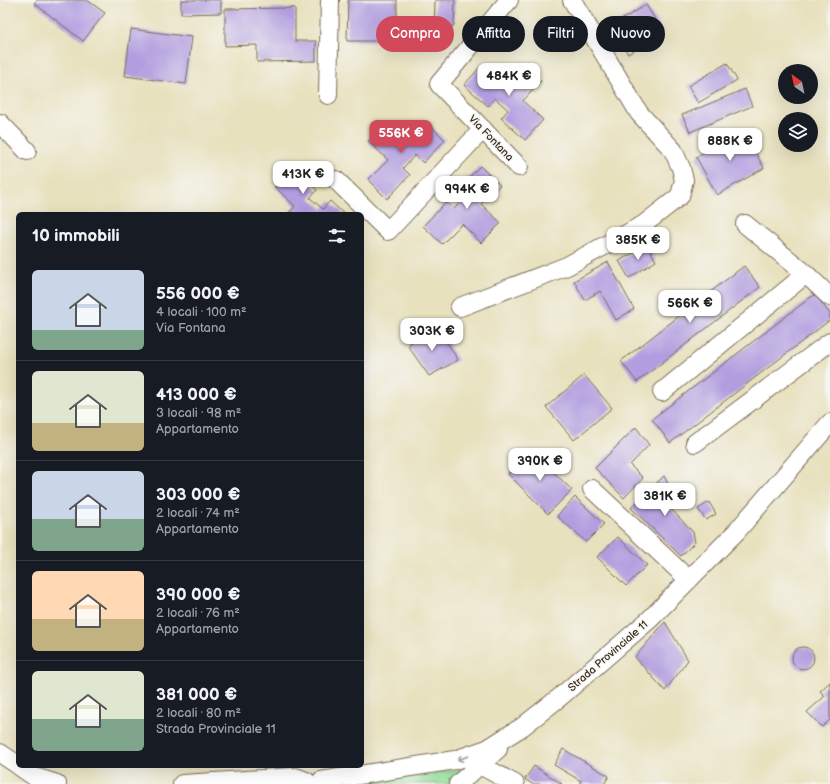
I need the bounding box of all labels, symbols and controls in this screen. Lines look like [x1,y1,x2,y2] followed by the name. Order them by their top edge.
[376,16,454,52] chip: Compra
[462,16,525,52] chip: Affitta
[533,16,588,52] chip: Filtri
[596,16,665,52] chip: Nuovo
[476,63,542,97] pin: 484K €
[778,64,818,104] north arrow
[778,64,818,152] map controls
[486,68,532,84] text: 484K €
[466,112,516,164] street label: Via Fontana
[778,112,818,152] button: layers
[368,120,434,154] pin: 556K €
[378,125,424,141] text: 556K €
[697,128,763,162] pin: 888K €
[707,133,753,149] text: 888K €
[270,161,336,195] pin: 413K €
[282,166,324,182] text: 413K €
[434,176,500,210] pin: 994K €
[444,181,490,197] text: 994K €
[326,225,348,247] icon: filters
[32,226,120,246] text: 10 immobili
[605,227,671,261] pin: 385K €
[615,232,661,248] text: 385K €
[156,284,240,304] text: 556 000 €
[64,286,112,334] icon: home
[657,290,723,324] pin: 566K €
[667,295,713,311] text: 566K €
[156,304,247,320] text: 4 locali · 100 m²
[399,318,465,352] pin: 303K €
[156,320,226,336] text: Via Fontana
[409,323,455,339] text: 303K €
[156,385,237,405] text: 413 000 €
[64,387,112,435] icon: home
[156,405,241,421] text: 3 locali · 98 m²
[156,421,239,437] text: Appartamento
[507,448,573,482] pin: 390K €
[517,453,563,469] text: 390K €
[632,483,698,517] pin: 381K €
[156,485,240,505] text: 303 000 €
[64,487,112,535] icon: home
[643,488,687,504] text: 381K €
[156,505,240,521] text: 2 locali · 74 m²
[156,521,239,537] text: Appartamento
[156,585,240,605] text: 390 000 €
[64,587,112,635] icon: home
[156,605,240,621] text: 2 locali · 76 m²
[565,618,651,694] street label: Strada Provinciale 11
[156,621,239,637] text: Appartamento
[156,685,237,705] text: 381 000 €
[64,687,112,735] icon: home
[156,705,241,721] text: 2 locali · 80 m²
[156,721,276,737] text: Strada Provinciale 11
[457,754,469,762] one-way arrow

